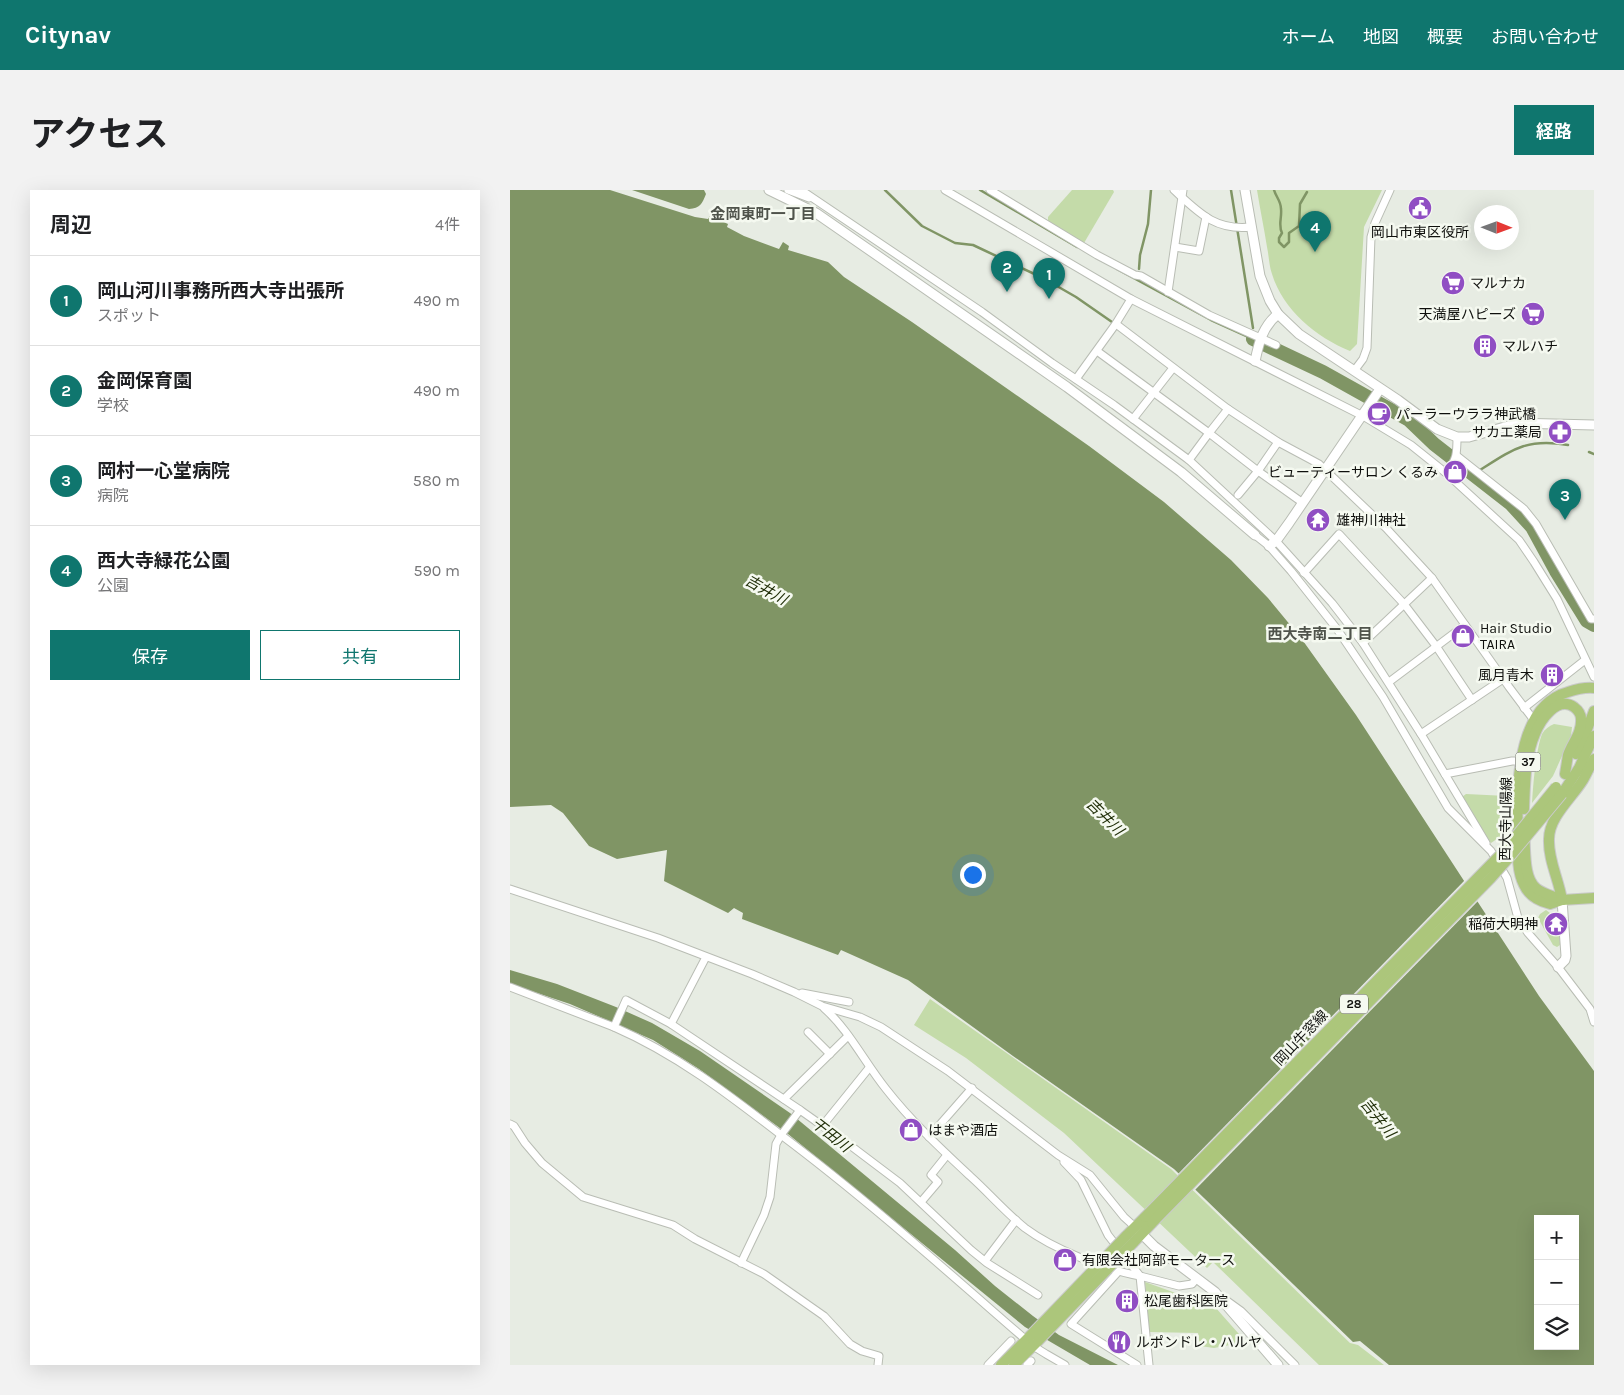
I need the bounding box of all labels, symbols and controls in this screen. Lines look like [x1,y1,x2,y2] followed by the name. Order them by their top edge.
[25,21,111,49] text: Citynav
[1282,26,1335,48] text: ホーム
[1363,26,1399,48] text: 地図
[1427,26,1463,48] text: 概要
[1491,26,1599,48] text: お問い合わせ
[1514,105,1594,155] button: 経路
[30,114,168,155] text: アクセス
[1407,195,1433,221] public building icon: 岡山市東区役所
[710,205,816,223] district label: 金岡東町一丁目
[1474,205,1519,250] north arrow
[1299,211,1331,252] pin: 4
[50,213,92,237] text: 周辺
[435,215,460,234] text: 4件
[1371,224,1469,241] place label: 岡山市東区役所
[991,251,1023,292] pin: 2
[1033,258,1065,299] pin: 1
[1440,270,1466,296] supermarket icon: マルナカ
[1470,275,1526,292] place label: マルナカ
[97,280,344,302] text: 岡山河川事務所西大寺出張所
[63,291,69,310] text: 1
[414,291,460,310] text: 490 m
[1520,301,1546,327] supermarket icon: 天満屋ハピーズ
[97,306,161,325] text: スポット
[1419,306,1516,323] place label: 天満屋ハピーズ
[1472,333,1498,359] building icon: マルハチ
[1502,338,1558,355] place label: マルハチ
[97,370,192,392] text: 金岡保育園
[61,381,71,400] text: 2
[414,381,460,400] text: 490 m
[97,396,129,415] text: 学校
[1366,401,1392,427] cafe icon: パーラーウララ神武橋
[1396,406,1536,423] place label: パーラーウララ神武橋
[1547,419,1573,445] pharmacy icon: サカエ薬局
[1472,424,1542,441] place label: サカエ薬局
[1442,459,1468,485] shop icon: ビューティーサロン くるみ
[97,460,230,482] text: 岡村一心堂病院
[1268,464,1438,481] place label: ビューティーサロン くるみ
[61,471,71,490] text: 3
[413,471,460,490] text: 580 m
[1549,479,1581,520] pin: 3
[97,486,129,505] text: 病院
[1305,507,1331,533] temple icon: 雄神川神社
[1336,512,1406,529] place label: 雄神川神社
[97,550,230,572] text: 西大寺緑花公園
[61,561,71,580] text: 4
[413,561,460,580] text: 590 m
[742,571,792,610] water label: 吉井川
[97,576,129,595] text: 公園
[1480,620,1552,653] place label: Hair Studio TAIRA
[1450,623,1476,649] shop icon: Hair Studio TAIRA
[1267,625,1373,643] district label: 西大寺南二丁目
[50,630,250,680] button: 保存
[260,630,460,680] button: 共有
[1539,662,1565,688] building icon: 風月青木
[1478,667,1534,684] place label: 風月青木
[1516,752,1540,772] road number: 37
[1497,777,1515,861] street label: 西大寺山陽線
[1083,795,1129,841] water label: 吉井川
[960,862,986,888] your location
[1543,911,1569,937] temple icon: 稲荷大明神
[1468,916,1538,933] place label: 稲荷大明神
[1340,994,1368,1014] road number: 28
[1271,1007,1331,1069] street label: 岡山牛窓線
[1357,1095,1400,1143] water label: 吉井川
[808,1114,856,1157] water label: 干田川
[898,1117,924,1143] shop icon: はまや酒店
[928,1122,998,1139] place label: はまや酒店
[1534,1215,1579,1350] map controls
[1534,1215,1579,1260] button: +
[1052,1247,1078,1273] shop icon: 有限会社阿部モータース
[1082,1252,1235,1269] place label: 有限会社阿部モータース
[1534,1260,1579,1305] button: −
[1114,1288,1140,1314] building icon: 松尾歯科医院
[1144,1293,1228,1310] place label: 松尾歯科医院
[1534,1305,1579,1350] button: layers
[1106,1329,1132,1355] restaurant icon: ルポンドレ・ハルヤ
[1136,1334,1262,1351] place label: ルポンドレ・ハルヤ

